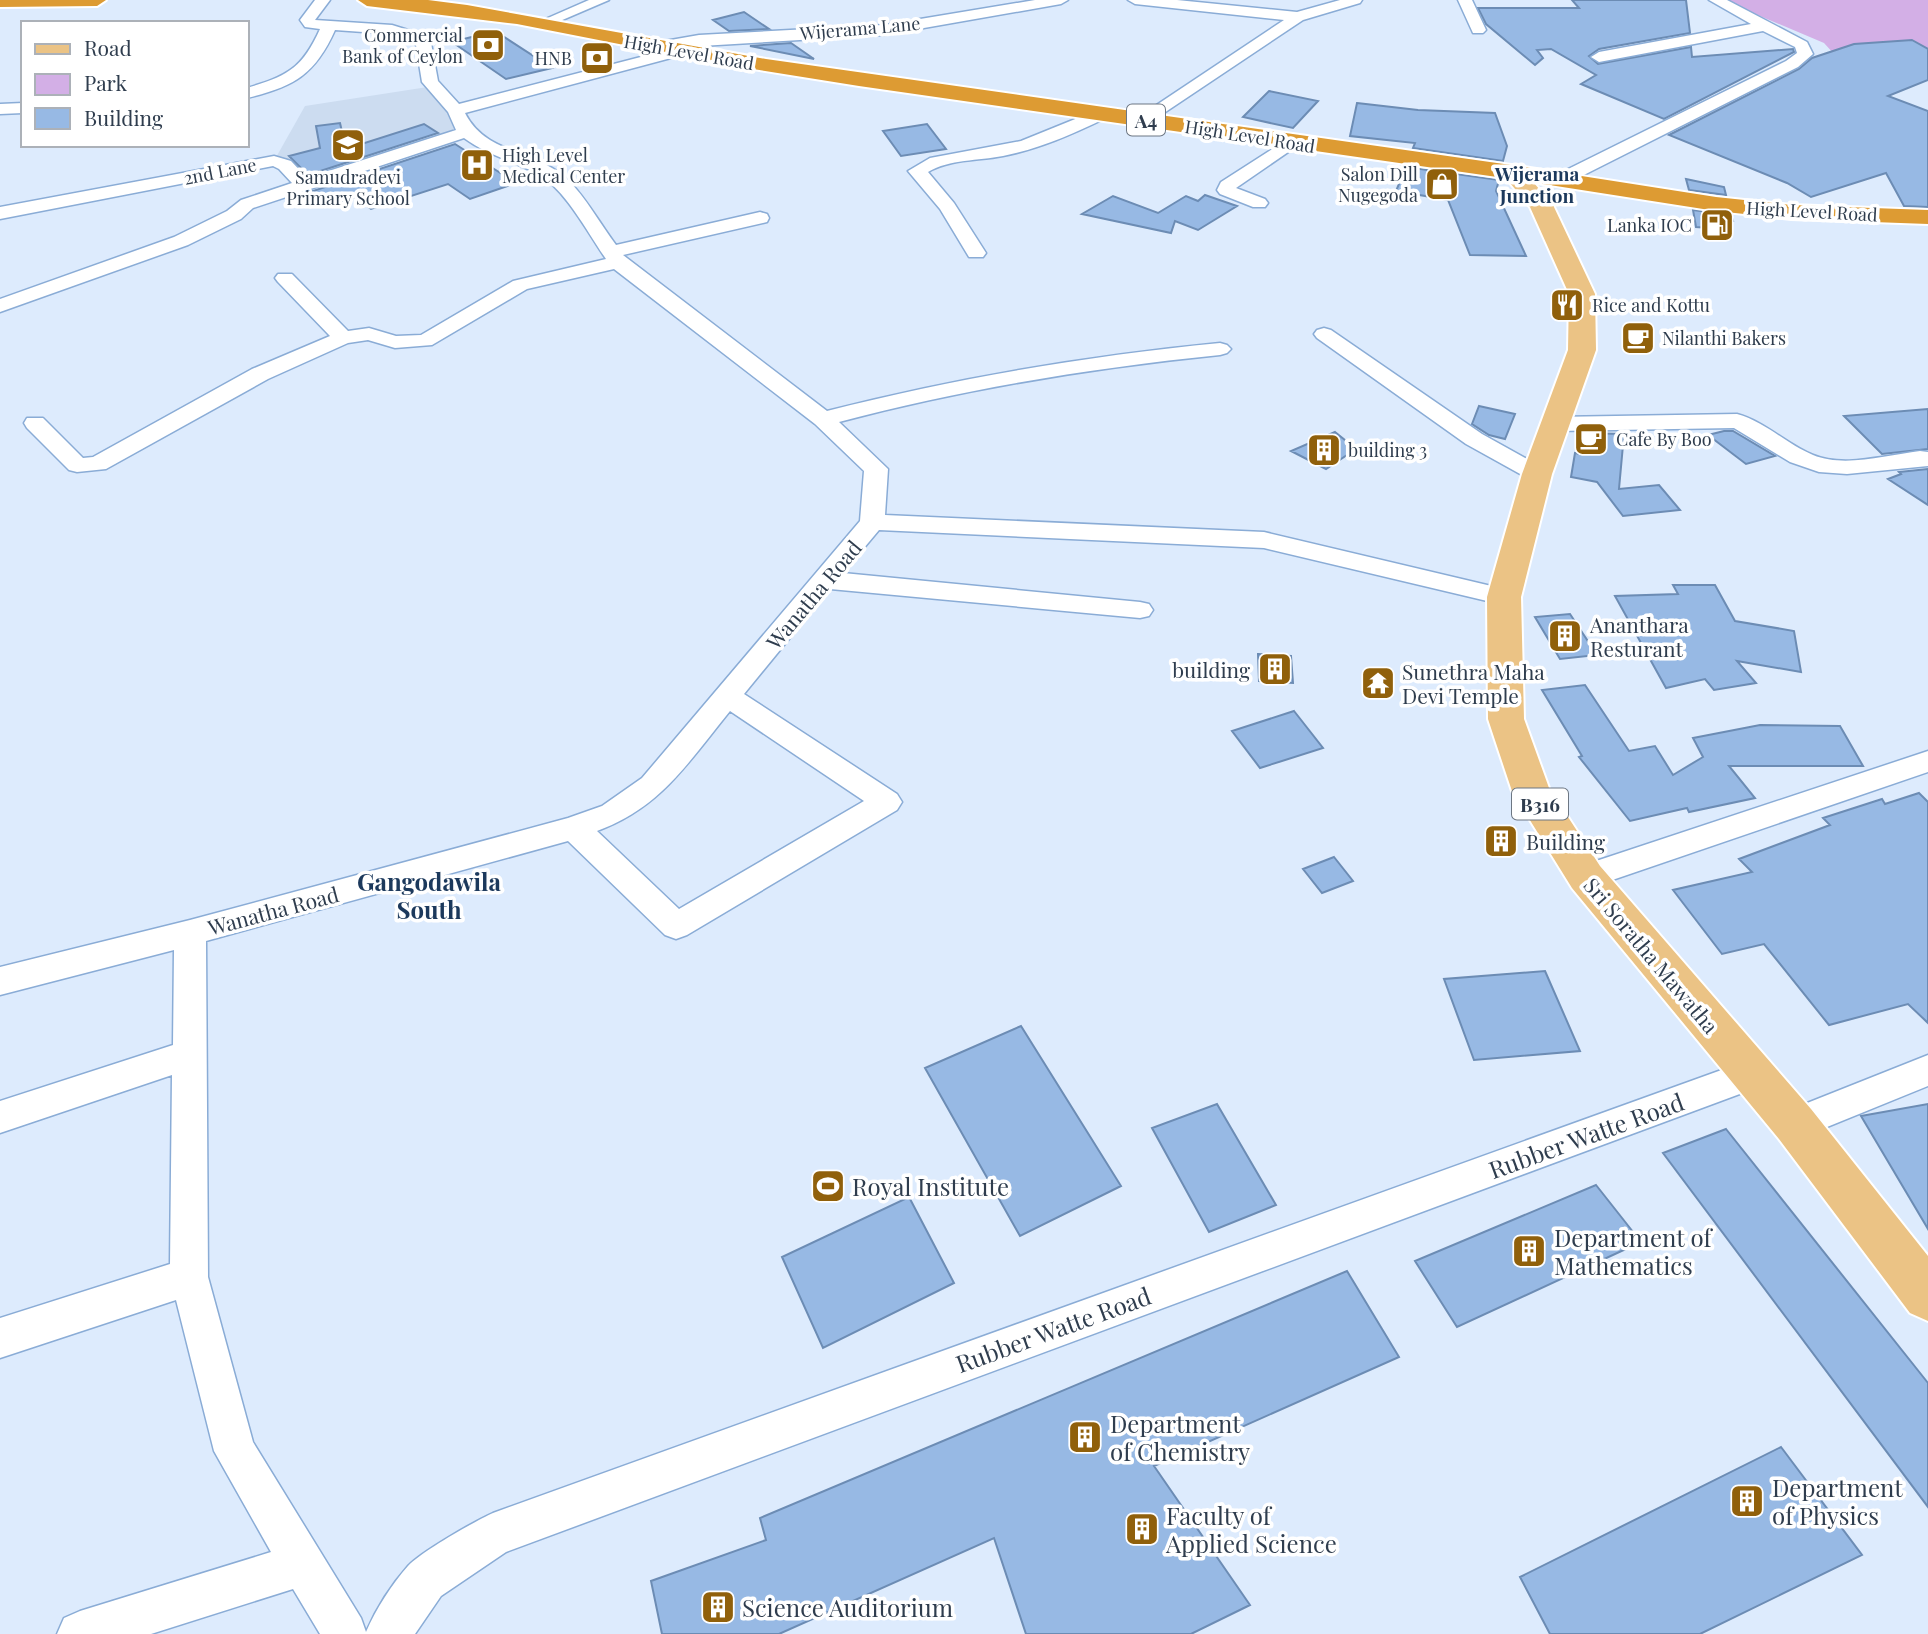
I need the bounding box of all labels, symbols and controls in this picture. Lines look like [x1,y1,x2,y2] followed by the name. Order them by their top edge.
[798,11,921,45] street label: Wijerama Lane
[21,21,248,147] legend
[342,23,463,68] place label: Commercial Bank of Ceylon
[469,26,507,64] bank icon: Commercial Bank of Ceylon
[622,29,756,75] street label: High Level Road
[84,33,132,61] text: Road
[578,39,616,77] bank icon: HNB
[534,46,572,70] place label: HNB
[84,68,128,96] text: Park
[84,103,163,131] text: Building
[1127,104,1165,136] road number: A4
[1183,114,1317,158] street label: High Level Road
[329,126,367,164] school or university icon: Samudradevi Primary School
[502,143,625,188] place label: High Level Medical Center
[458,146,496,184] hospital icon: High Level Medical Center
[182,152,258,190] street label: 2nd Lane
[1494,160,1580,208] district label: Wijerama Junction
[1338,162,1418,207] place label: Salon Dill Nugegoda
[286,165,410,210] place label: Samudradevi Primary School
[1423,165,1461,203] shop icon: Salon Dill Nugegoda
[1746,196,1879,226] street label: High Level Road
[1698,206,1736,244] fuel station icon: Lanka IOC
[1607,213,1692,237] place label: Lanka IOC
[1548,286,1586,324] restaurant icon: Rice and Kottu
[1592,293,1711,317] place label: Rice and Kottu
[1619,319,1657,357] cafe icon: Nilanthi Bakers
[1662,326,1786,350] place label: Nilanthi Bakers
[1572,420,1610,458] cafe icon: Cafe By Boo
[1616,427,1712,451] place label: Cafe By Boo
[1305,431,1343,469] building icon: building 3
[1348,438,1427,462] place label: building 3
[758,534,867,655] street label: Wanatha Road
[1589,610,1689,662] place label: Ananthara Resturant
[1546,617,1584,655] building icon: Ananthara Resturant
[1256,650,1294,688] building icon: building
[1172,655,1250,683] place label: building
[1402,657,1545,709] place label: Sunethra Maha Devi Temple
[1359,664,1397,702] temple icon: Sunethra Maha Devi Temple
[1512,789,1568,820] road number: B316
[1482,822,1520,860] building icon: Building
[1526,827,1605,855] place label: Building
[357,865,502,925] district label: Gangodawila South
[1579,871,1726,1039] street label: Sri Soratha Mawatha
[203,879,342,941] street label: Wanatha Road
[1484,1085,1688,1185] street label: Rubber Watte Road
[809,1167,847,1205] sports icon: Royal Institute
[852,1170,1009,1202] place label: Royal Institute
[1554,1221,1714,1281] place label: Department of Mathematics
[1510,1232,1548,1270] building icon: Department of Mathematics
[951,1279,1155,1379] street label: Rubber Watte Road
[1110,1407,1250,1467] place label: Department of Chemistry
[1066,1418,1104,1456] building icon: Department of Chemistry
[1772,1471,1903,1531] place label: Department of Physics
[1728,1482,1766,1520] building icon: Department of Physics
[1165,1499,1337,1559] place label: Faculty of Applied Science
[1123,1510,1161,1548] building icon: Faculty of Applied Science
[699,1588,737,1626] building icon: Science Auditorium
[742,1591,953,1623] place label: Science Auditorium

